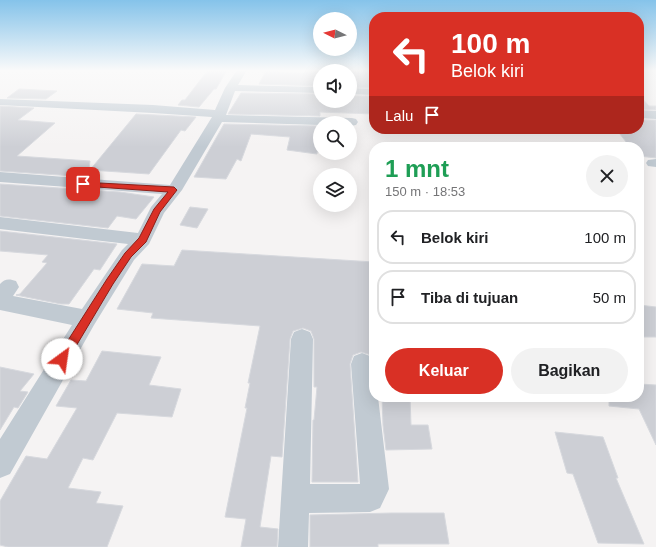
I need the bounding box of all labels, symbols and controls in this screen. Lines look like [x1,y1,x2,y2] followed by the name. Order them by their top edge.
[313,12,357,56] north arrow
[313,12,357,212] map controls
[385,28,437,80] icon: left
[451,28,530,59] text: 100 m
[451,61,524,81] text: Belok kiri
[313,64,357,108] button: sound
[421,104,443,126] icon: arrive
[385,107,413,124] text: Lalu
[313,116,357,160] button: search
[385,155,449,182] text: 1 mnt
[586,155,628,197] button: close
[66,167,100,201] pin
[313,168,357,212] button: layers
[72,173,94,195] icon: arrive
[385,184,465,199] text: 150 m · 18:53
[387,226,409,248] icon: left
[421,229,489,246] text: Belok kiri
[584,229,626,246] text: 100 m
[387,286,409,308] icon: arrive
[421,289,518,306] text: Tiba di tujuan
[593,289,626,306] text: 50 m
[41,338,83,380] position arrow
[385,348,503,394] button: Keluar
[511,348,628,394] button: Bagikan

